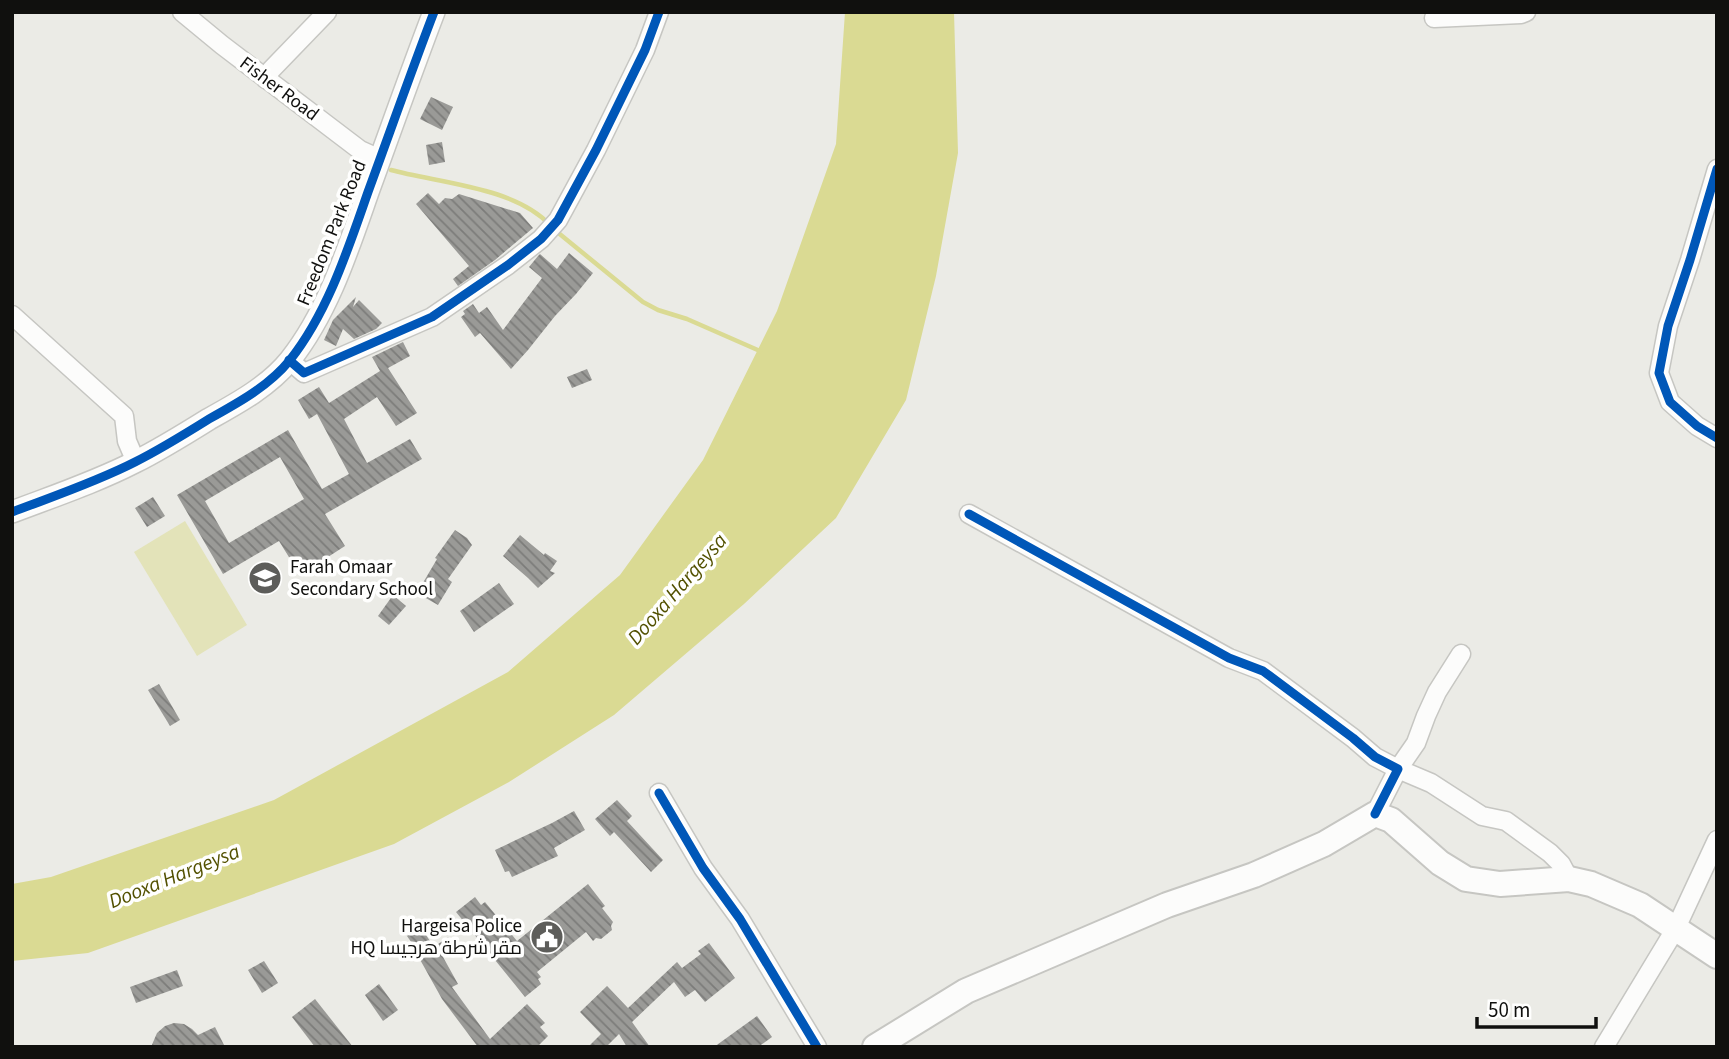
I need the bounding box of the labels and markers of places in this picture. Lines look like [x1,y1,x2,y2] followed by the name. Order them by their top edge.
[290,554,433,603] place label: Farah Omaar Secondary School
[246,559,284,597] school or university icon: Farah Omaar Secondary School
[350,913,522,962] place label: Hargeisa Police HQ مقر شرطة هرجيسا
[528,918,566,956] public building icon: Hargeisa Police HQ مقر شرطة هرجيسا

